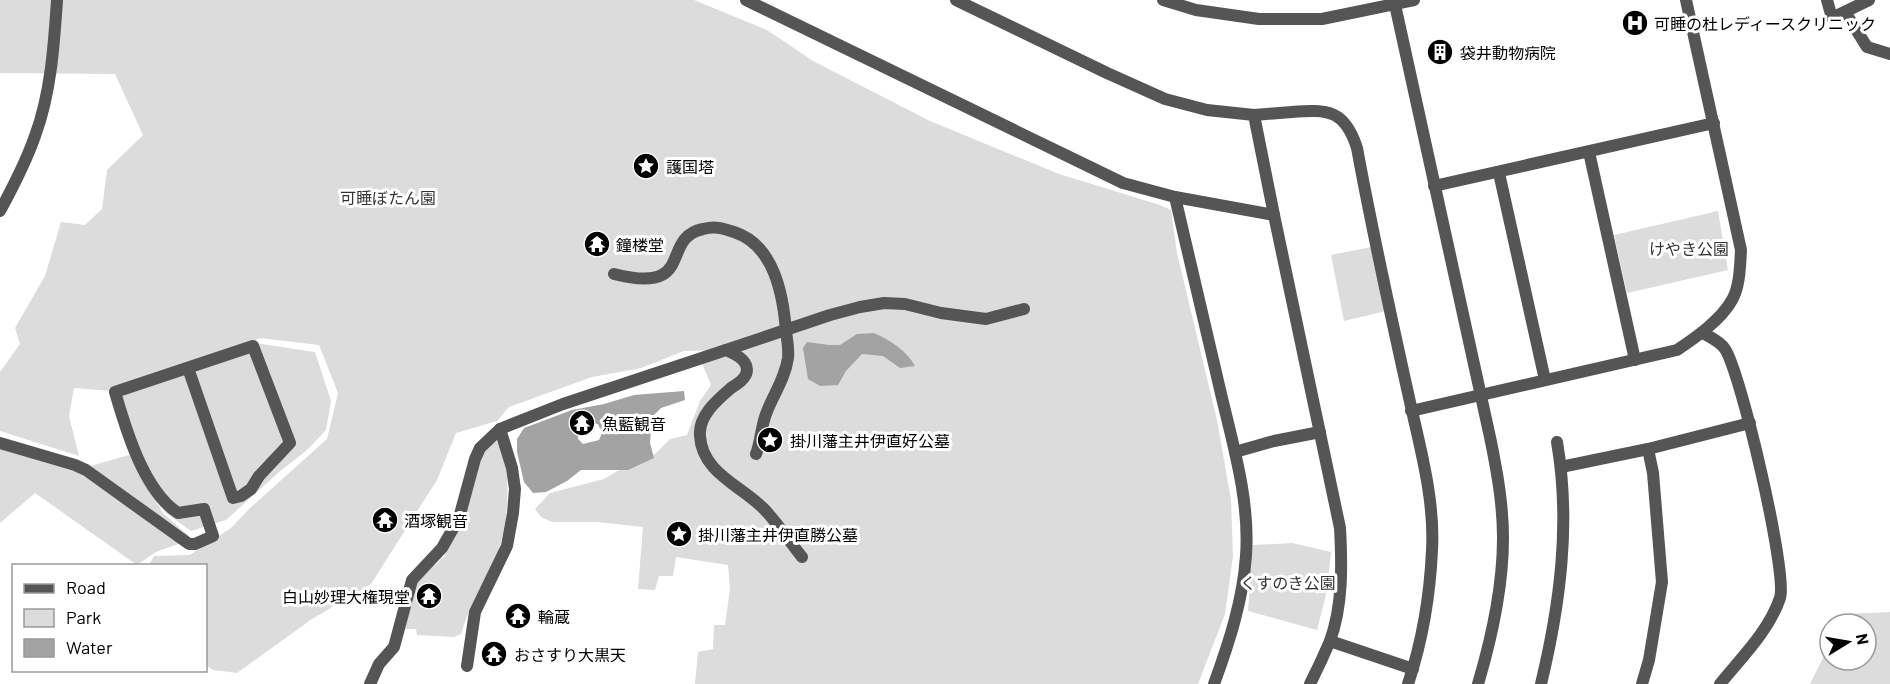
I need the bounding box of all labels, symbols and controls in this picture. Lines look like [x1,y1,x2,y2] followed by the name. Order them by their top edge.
[1620,8,1650,38] hospital icon: 可睡の杜レディースクリニック
[1654,14,1876,33] place label: 可睡の杜レディースクリニック
[1425,37,1455,67] building icon: 袋井動物病院
[1460,43,1556,62] place label: 袋井動物病院
[631,151,661,181] place icon: 護国塔
[666,157,714,176] place label: 護国塔
[340,188,436,207] park label: 可睡ぼたん園
[582,229,612,259] temple icon: 鐘楼堂
[616,235,664,254] place label: 鐘楼堂
[1649,239,1729,258] park label: けやき公園
[567,408,597,438] temple icon: 魚藍観音
[602,414,666,433] place label: 魚藍観音
[755,425,785,455] place icon: 掛川藩主井伊直好公墓
[790,431,950,450] place label: 掛川藩主井伊直好公墓
[370,505,400,535] temple icon: 酒塚観音
[404,511,468,530] place label: 酒塚観音
[664,519,694,549] place icon: 掛川藩主井伊直勝公墓
[698,525,858,544] place label: 掛川藩主井伊直勝公墓
[12,564,207,672] legend
[1240,573,1336,592] park label: くすのき公園
[66,576,106,598] text: Road
[414,581,444,611] temple icon: 白山妙理大権現堂
[282,587,410,606] place label: 白山妙理大権現堂
[503,601,533,631] temple icon: 輪蔵
[66,606,101,628] text: Park
[538,607,570,626] place label: 輪蔵
[1818,612,1878,672] north arrow
[1853,632,1874,646] text: N
[66,636,113,658] text: Water
[479,639,509,669] temple icon: おさすり大黒天
[514,645,626,664] place label: おさすり大黒天

